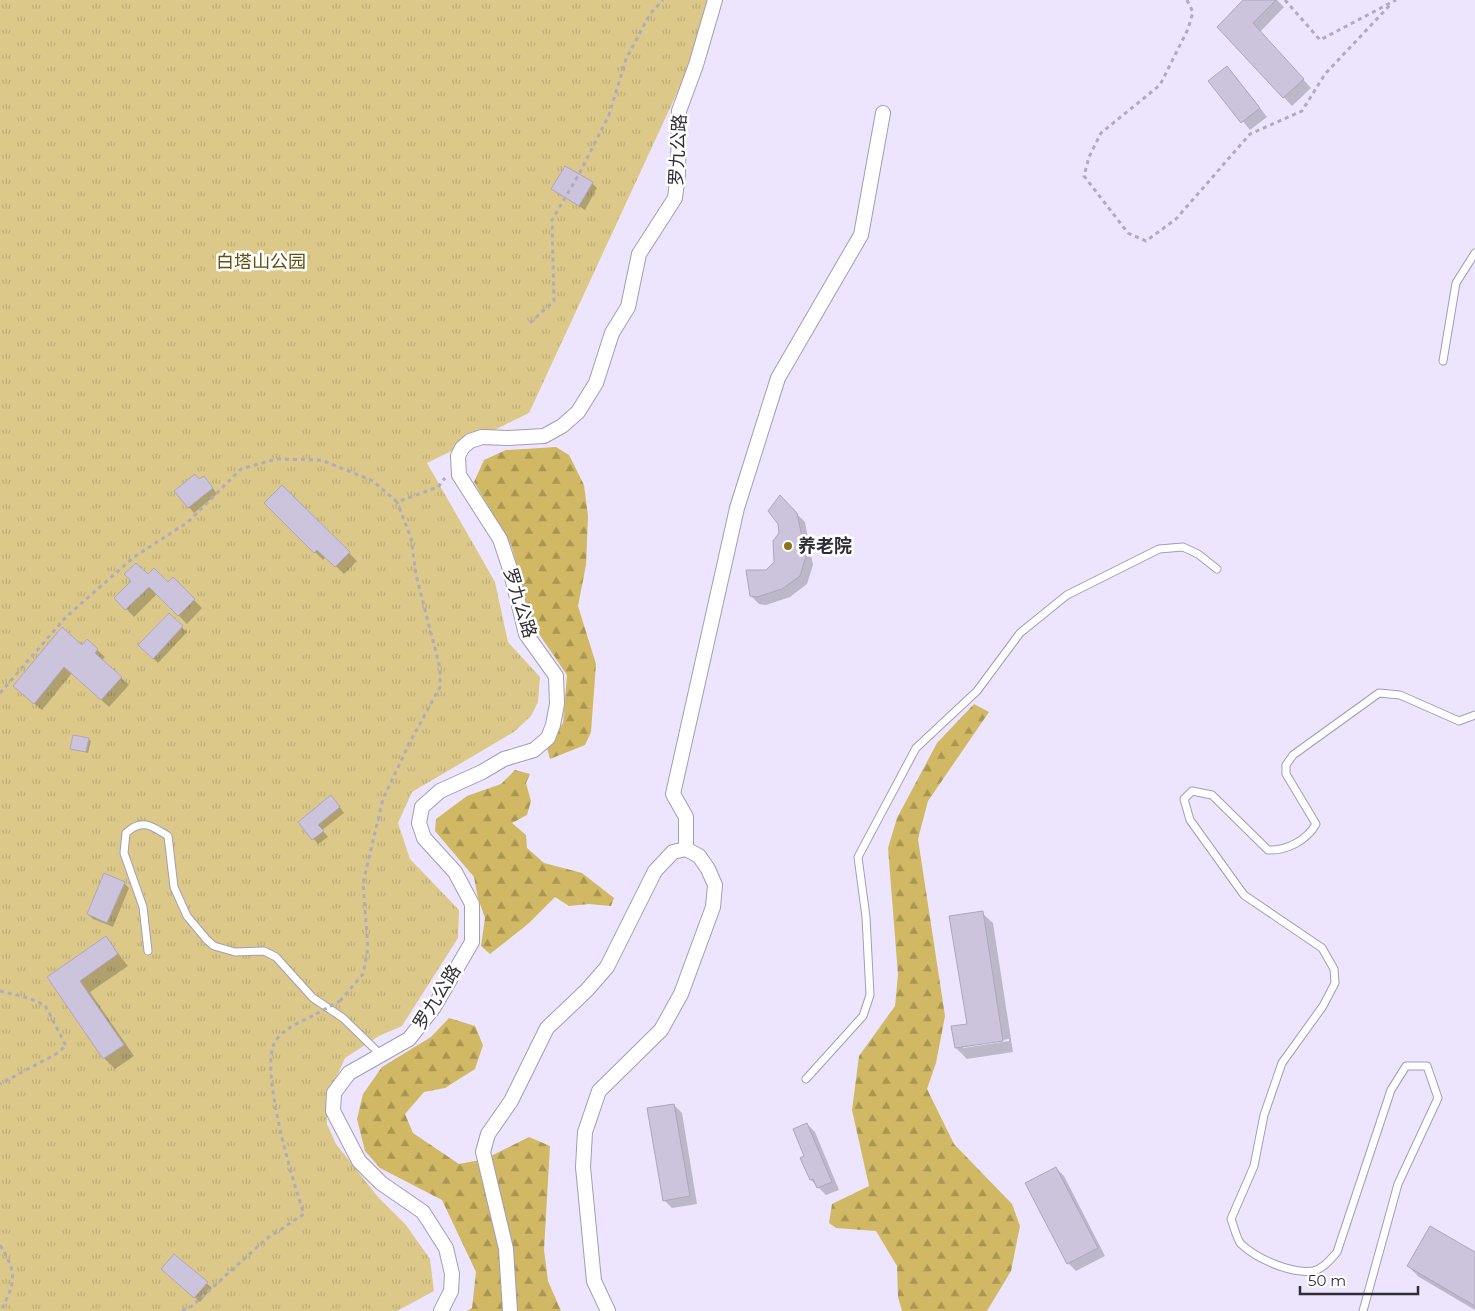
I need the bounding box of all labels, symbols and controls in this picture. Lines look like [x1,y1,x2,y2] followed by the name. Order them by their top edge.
[665,113,691,187] street label: 罗九公路
[216,251,306,273] park label: 白塔山公园
[798,535,852,557] place label: 养老院
[782,540,794,552] marker: 养老院
[499,565,541,641] street label: 罗九公路
[409,961,465,1033] street label: 罗九公路
[1300,1264,1418,1296] scale bar
[1308,1271,1346,1290] text: 50 m

